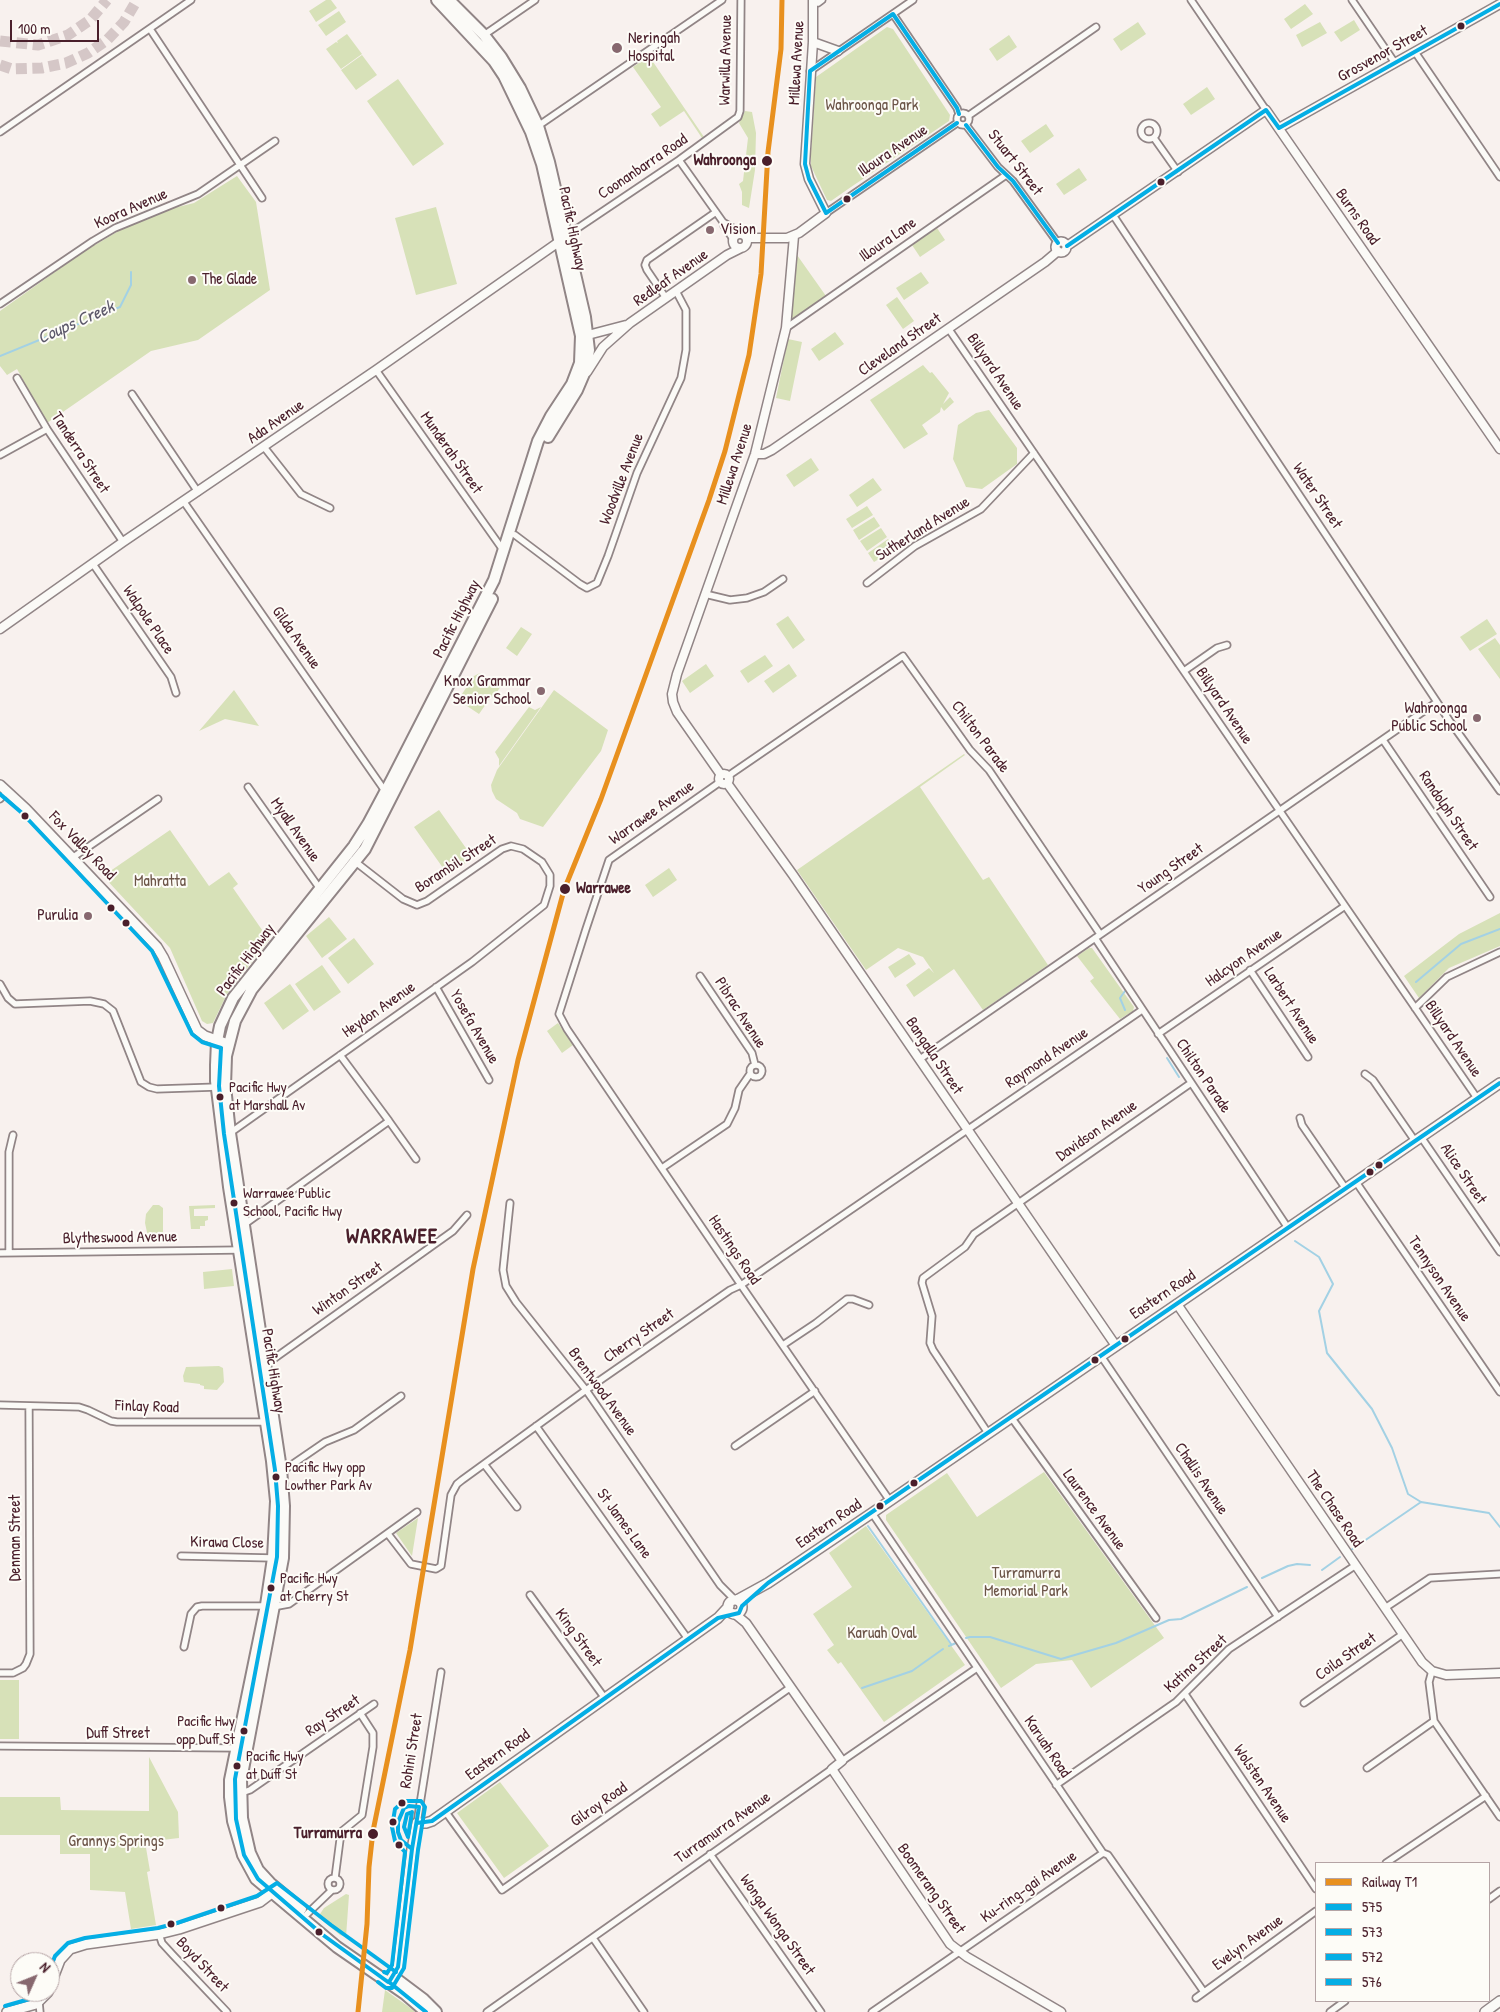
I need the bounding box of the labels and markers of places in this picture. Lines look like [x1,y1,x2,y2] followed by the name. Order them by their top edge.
[1456,21,1466,31] unlabelled marker
[628,29,680,67] place label: Neringah Hospital
[610,41,624,55] marker: Neringah Hospital
[693,151,756,171] place label: Wahroonga
[760,154,774,168] marker: Wahroonga
[1156,177,1166,187] unlabelled marker
[842,194,852,204] unlabelled marker
[720,220,756,240] place label: Vision
[704,224,716,236] marker: Vision
[202,270,257,290] place label: The Glade
[186,274,198,286] marker: The Glade
[444,672,531,710] place label: Knox Grammar Senior School
[535,685,547,697] marker: Knox Grammar Senior School
[1391,699,1467,737] place label: Wahroonga Public School
[1471,712,1483,724] marker: Wahroonga Public School
[20,811,30,821] unlabelled marker
[576,879,631,899] place label: Warrawee
[558,882,572,896] marker: Warrawee
[106,903,116,913] unlabelled marker
[37,906,78,926] place label: Purulia
[82,910,94,922] marker: Purulia
[121,918,131,928] unlabelled marker
[229,1079,305,1114] place label: Pacific Hwy at Marshall Av
[215,1092,225,1102] marker: Pacific Hwy at Marshall Av
[1374,1160,1384,1170] unlabelled marker
[1365,1167,1375,1177] unlabelled marker
[243,1185,342,1220] place label: Warrawee Public School, Pacific Hwy
[229,1198,239,1208] marker: Warrawee Public School, Pacific Hwy
[1120,1334,1130,1344] unlabelled marker
[1090,1355,1100,1365] unlabelled marker
[285,1459,372,1494] place label: Pacific Hwy opp Lowther Park Av
[271,1472,281,1482] marker: Pacific Hwy opp Lowther Park Av
[909,1478,919,1488] unlabelled marker
[875,1501,885,1511] unlabelled marker
[280,1570,348,1605] place label: Pacific Hwy at Cherry St
[266,1583,276,1593] marker: Pacific Hwy at Cherry St
[176,1713,235,1748] place label: Pacific Hwy opp Duff St
[239,1726,249,1736] marker: Pacific Hwy opp Duff St
[246,1748,304,1783] place label: Pacific Hwy at Duff St
[232,1761,242,1771] marker: Pacific Hwy at Duff St
[397,1798,407,1808] unlabelled marker
[388,1817,398,1827] unlabelled marker
[294,1824,362,1844] place label: Turramurra
[366,1827,380,1841] marker: Turramurra
[394,1840,404,1850] unlabelled marker
[216,1903,226,1913] unlabelled marker
[166,1919,176,1929] unlabelled marker
[314,1927,324,1937] unlabelled marker

